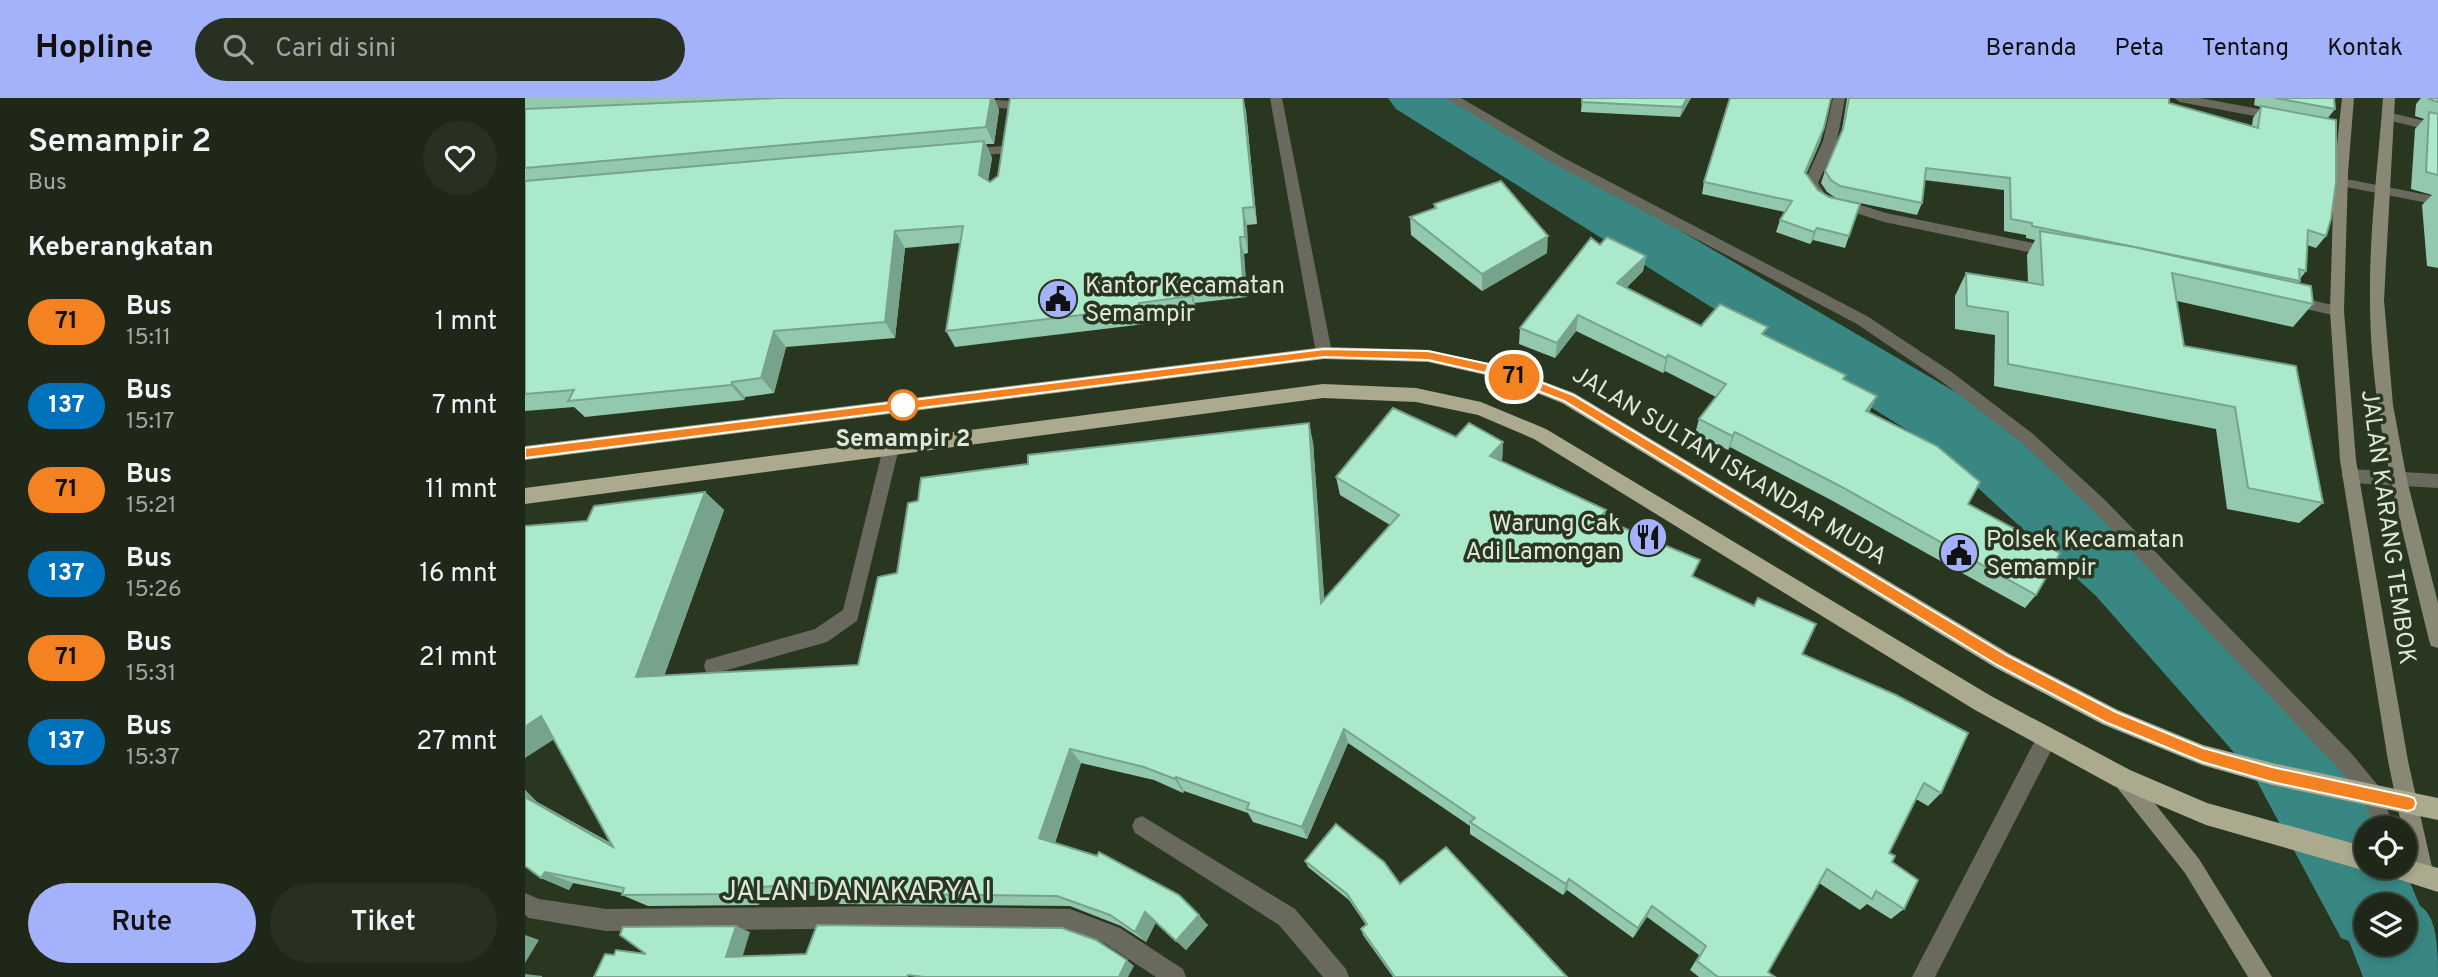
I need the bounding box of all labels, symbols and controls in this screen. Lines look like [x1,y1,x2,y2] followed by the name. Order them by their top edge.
[195,18,685,81] search box
[35,28,153,70] text: Hopline
[219,30,257,68] icon: search
[275,33,396,66] text: Cari di sini
[1986,34,2077,64] text: Beranda
[2115,34,2164,64] text: Peta
[2202,34,2289,64] text: Tentang
[2327,34,2403,64] text: Kontak
[423,121,497,195] button: heart
[28,122,211,164] text: Semampir 2
[28,169,67,198] text: Bus
[28,232,214,265] text: Keberangkatan
[1085,272,1285,330] place label: Kantor Kecamatan Semampir
[1037,278,1079,320] public building icon: Kantor Kecamatan Semampir
[126,291,172,324] text: Bus
[435,306,497,339] text: 1 mnt
[55,307,78,337] text: 71
[126,324,171,353] text: 15:11
[1483,354,1545,400] line badge: 71
[1566,361,1892,573] street label: JALAN SULTAN ISKANDAR MUDA
[1503,362,1525,392] text: 71
[126,375,172,408] text: Bus
[2353,388,2421,667] street label: JALAN KARANG TEMBOK
[432,390,497,423] text: 7 mnt
[888,390,918,420] marker: Semampir 2
[48,391,85,421] text: 137
[126,408,175,437] text: 15:17
[836,425,970,455] place label: Semampir 2
[126,459,172,492] text: Bus
[425,474,497,507] text: 11 mnt
[55,475,78,505] text: 71
[126,492,177,521] text: 15:21
[1465,510,1621,568] place label: Warung Cak Adi Lamongan
[1627,516,1669,558] restaurant icon: Warung Cak Adi Lamongan
[1986,526,2184,584] place label: Polsek Kecamatan Semampir
[1938,532,1980,574] public building icon: Polsek Kecamatan Semampir
[126,543,172,576] text: Bus
[419,558,497,591] text: 16 mnt
[48,559,85,589] text: 137
[126,576,182,605] text: 15:26
[126,627,172,660] text: Bus
[419,642,497,675] text: 21 mnt
[55,643,78,673] text: 71
[126,660,176,689] text: 15:31
[126,711,172,744] text: Bus
[416,726,497,759] text: 27 mnt
[48,727,85,757] text: 137
[126,744,180,773] text: 15:37
[2354,816,2417,956] map controls
[2354,816,2417,879] button: locate
[722,875,992,911] street label: JALAN DANAKARYA I
[28,883,256,963] button: Rute
[270,883,497,963] button: Tiket
[2354,893,2417,956] button: layers

